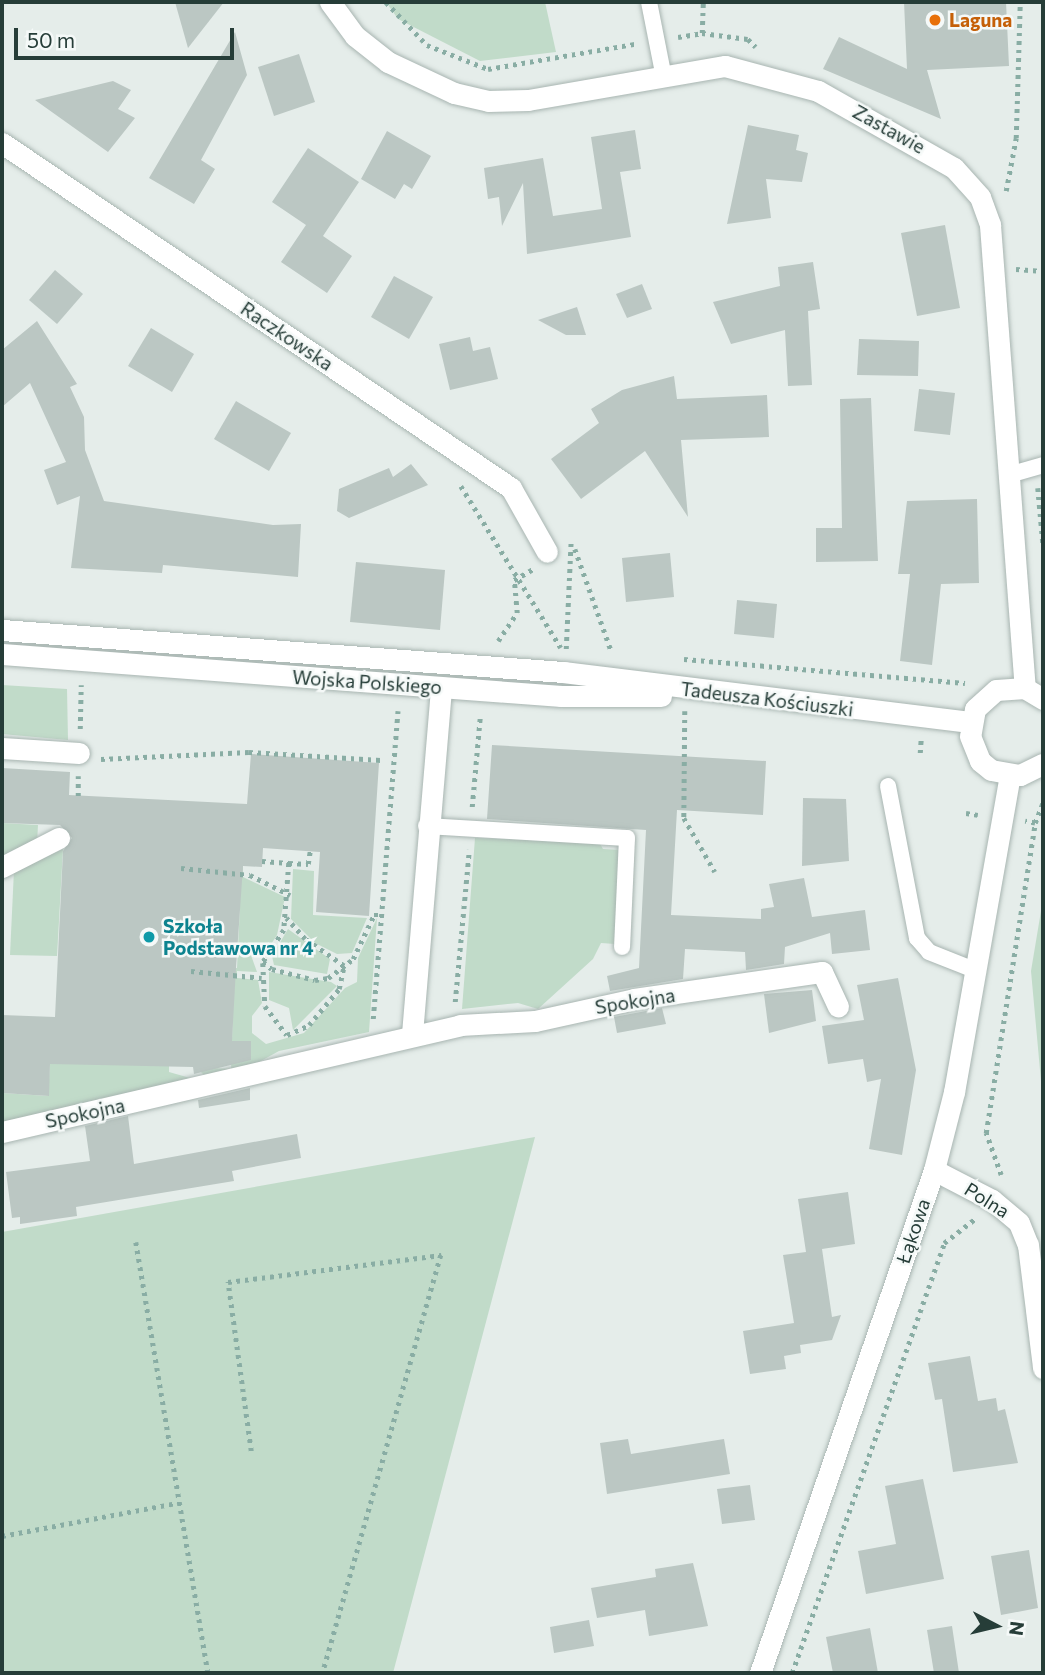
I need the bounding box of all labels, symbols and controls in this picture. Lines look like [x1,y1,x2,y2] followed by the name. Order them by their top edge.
[949,9,1012,31] place label: Laguna
[927,12,943,28] marker: Laguna
[18,14,238,58] scale bar
[27,27,75,52] text: 50 m
[849,100,929,158] street label: Zastawie
[237,297,337,375] street label: Raczkowska
[291,665,443,699] street label: Wojska Polskiego
[679,677,855,721] street label: Tadeusza Kościuszki
[163,915,314,959] place label: Szkoła Podstawowa nr 4
[141,929,157,945] marker: Szkoła Podstawowa nr 4
[593,983,677,1019] street label: Spokojna
[43,1093,127,1133] street label: Spokojna
[960,1177,1014,1223] street label: Polna
[891,1196,935,1266] street label: Łąkowa
[961,1591,1031,1661] north arrow
[1005,1620,1030,1637] text: N

